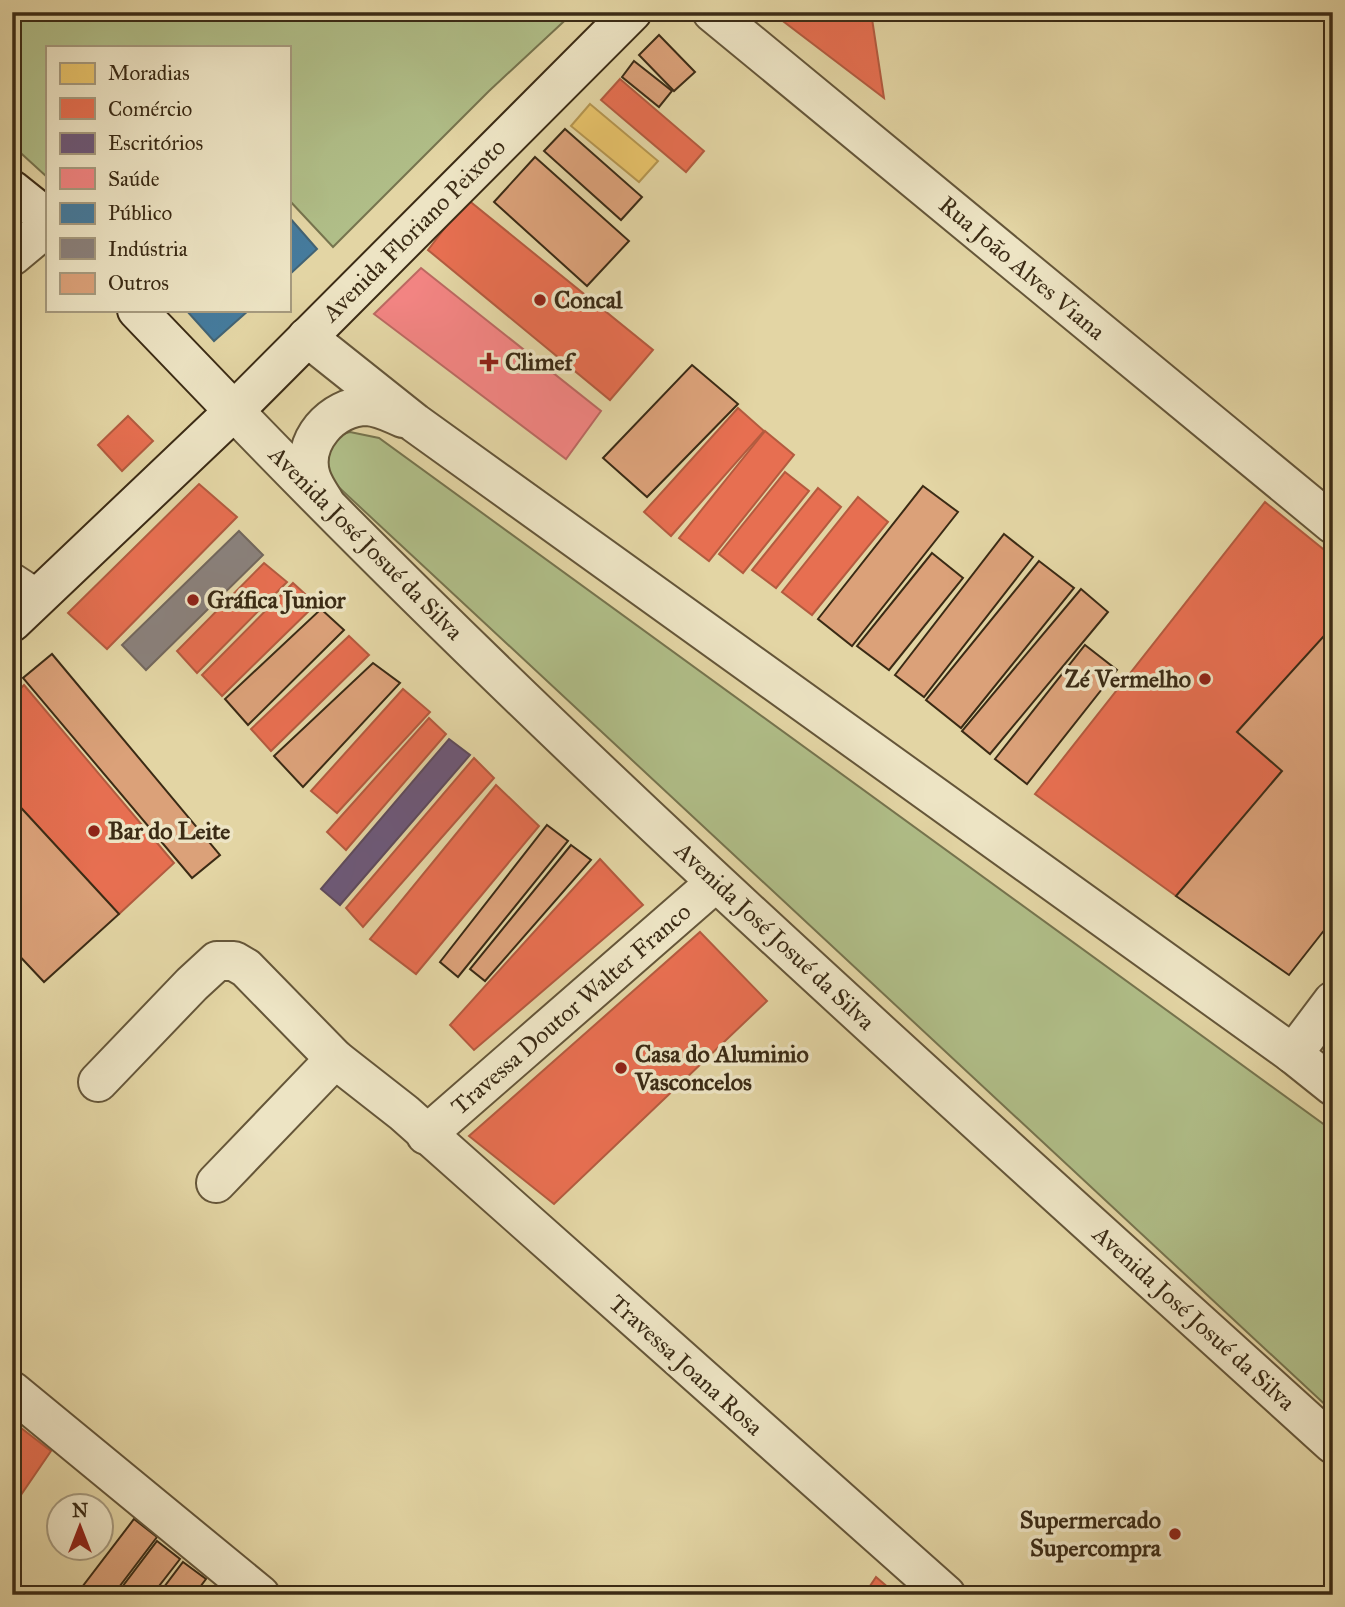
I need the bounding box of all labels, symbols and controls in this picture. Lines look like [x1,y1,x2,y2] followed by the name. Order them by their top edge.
[46,46,290,312] legend
[108,60,190,86] text: Moradias
[108,96,193,122] text: Comércio
[108,130,203,156] text: Escritórios
[315,132,512,329] street label: Avenida Floriano Peixoto
[108,166,160,192] text: Saúde
[933,190,1112,347] street label: Rua João Alves Viana
[108,200,173,226] text: Público
[108,236,188,262] text: Indústria
[108,270,169,296] text: Outros
[554,285,623,315] place label: Concal
[532,292,548,308] marker: Concal
[505,347,577,377] place label: Climef
[479,352,499,372] marker: Climef
[262,439,470,647] street label: Avenida José Josué da Silva
[207,585,347,615] place label: Gráfica Junior
[185,592,201,608] marker: Gráfica Junior
[1065,664,1191,694] place label: Zé Vermelho
[1197,671,1213,687] marker: Zé Vermelho
[108,816,230,846] place label: Bar do Leite
[86,823,102,839] marker: Bar do Leite
[668,835,882,1037] street label: Avenida José Josué da Silva
[445,897,697,1121] street label: Travessa Doutor Walter Franco
[634,1039,809,1097] place label: Casa do Aluminio Vasconcelos
[613,1060,629,1076] marker: Casa do Aluminio Vasconcelos
[1086,1218,1302,1418] street label: Avenida José Josué da Silva
[603,1288,770,1442] street label: Travessa Joana Rosa
[46,1492,116,1562] north arrow
[72,1499,88,1522] text: N
[1020,1505,1162,1563] place label: Supermercado Supercompra
[1167,1526,1183,1542] marker: Supermercado Supercompra

